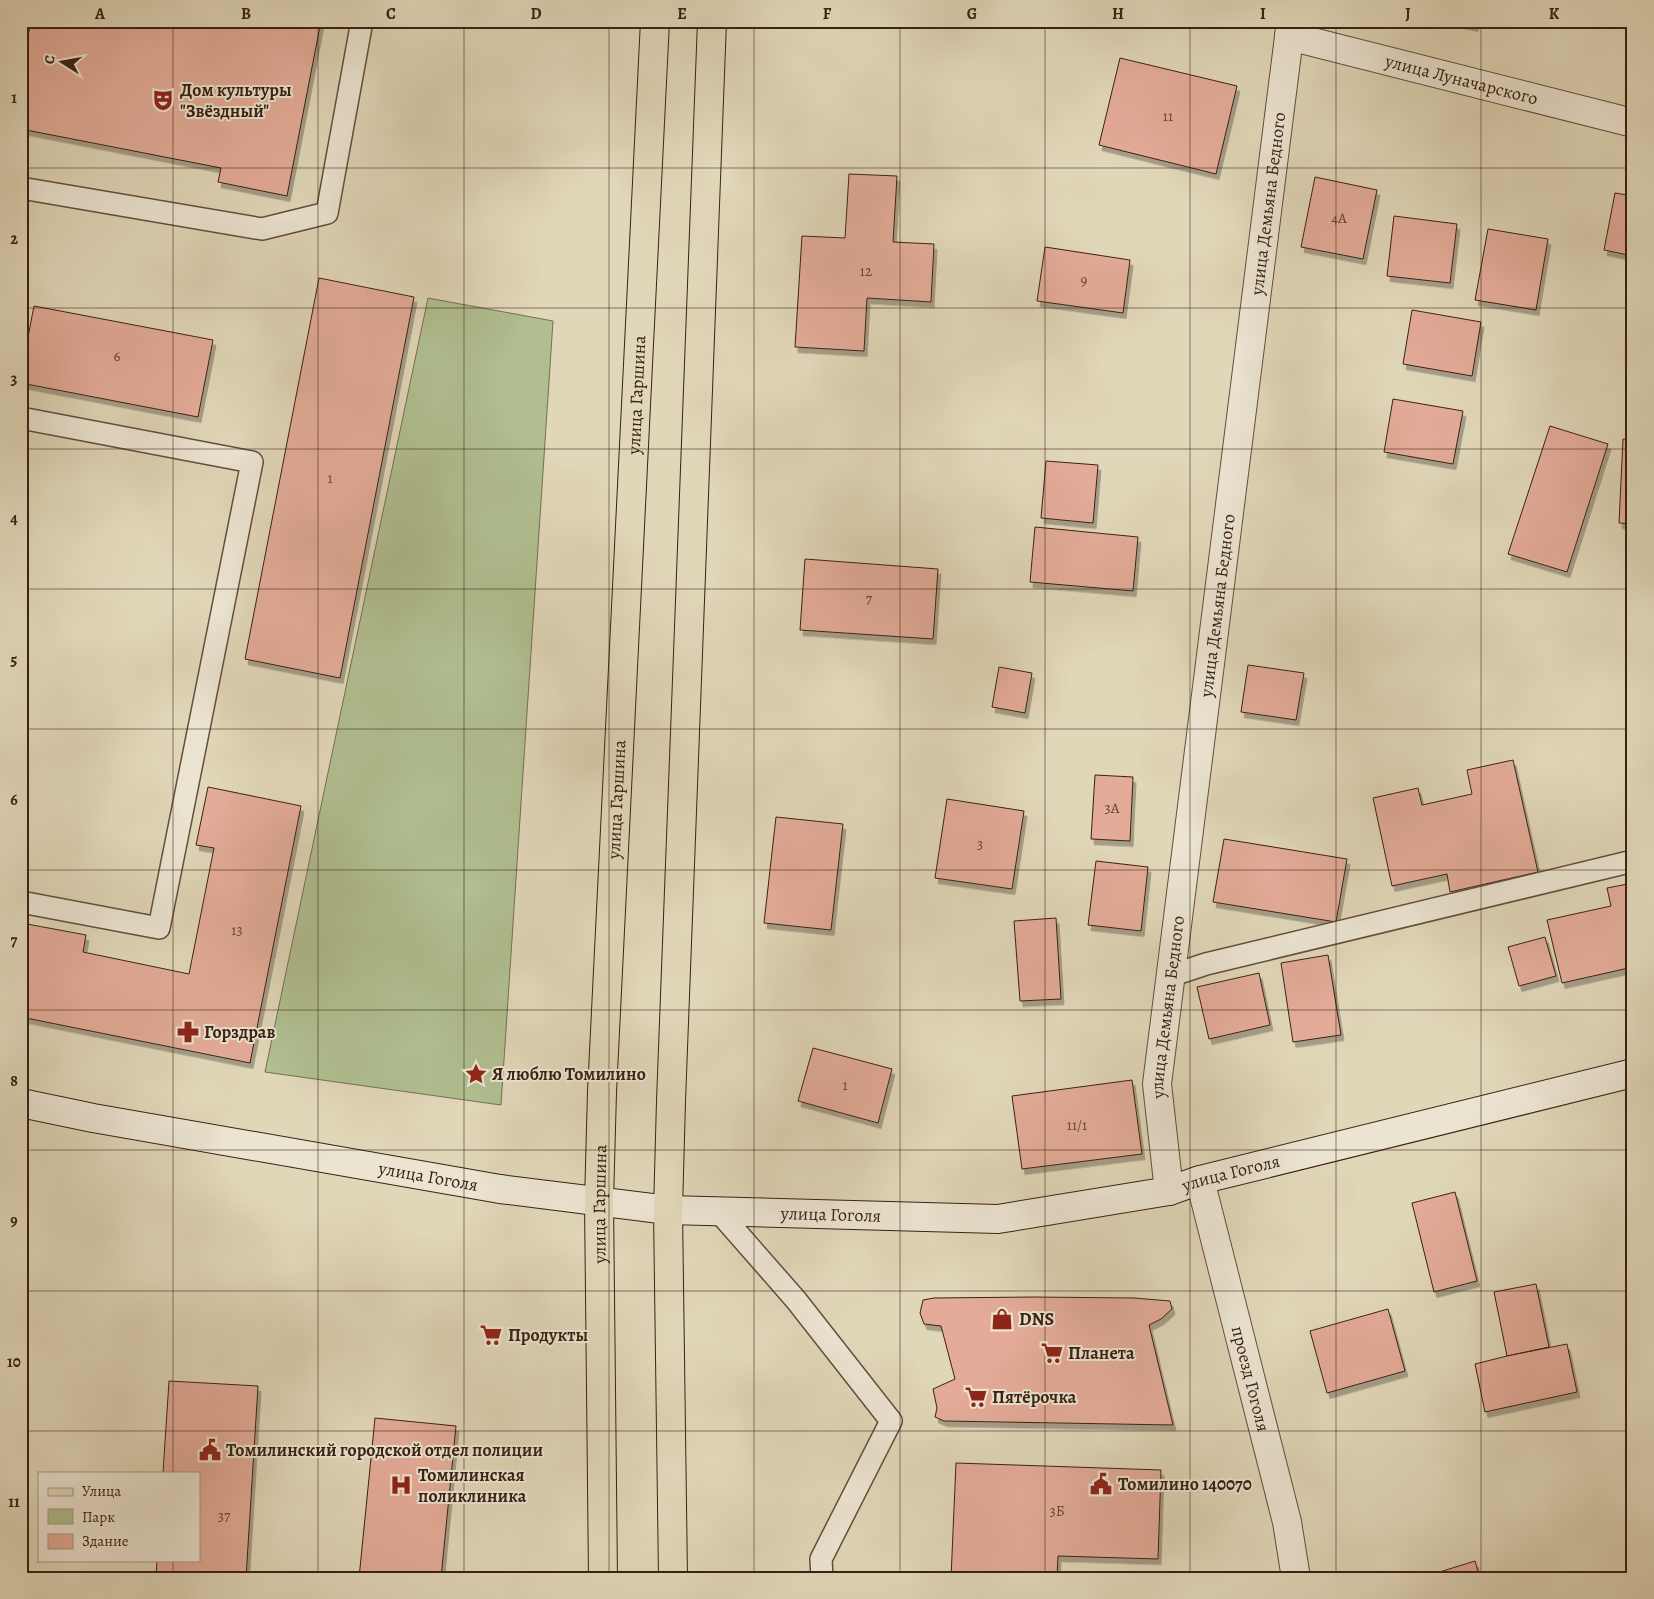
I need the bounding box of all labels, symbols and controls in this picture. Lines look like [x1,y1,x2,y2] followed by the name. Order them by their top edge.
[94,3,106,25] text: A
[241,3,251,25] text: B
[386,3,396,25] text: C
[530,3,542,25] text: D
[677,3,687,25] text: E
[823,3,832,25] text: F
[967,3,977,25] text: G
[1112,3,1124,25] text: H
[1260,3,1266,25] text: I
[1405,3,1411,25] text: J
[1549,3,1560,25] text: K
[38,38,88,88] north arrow
[1382,49,1540,110] street label: улица Луначарского
[40,53,60,66] text: С
[180,78,292,123] place label: Дом культуры "Звёздный"
[11,87,17,109] text: 1
[150,87,176,113] theatre icon: Дом культуры "Звёздный"
[1163,106,1173,126] house number: 11
[1244,111,1291,298] street label: улица Демьяна Бедного
[1331,208,1347,228] house number: 4А
[10,228,18,250] text: 2
[860,261,872,281] house number: 12
[1081,270,1088,290] house number: 9
[622,334,651,456] street label: улица Гаршина
[114,346,121,366] house number: 6
[11,368,18,390] text: 3
[327,468,333,488] house number: 1
[10,508,18,530] text: 4
[1194,513,1241,699] street label: улица Демьяна Бедного
[866,589,873,609] house number: 7
[11,649,18,671] text: 5
[601,739,631,861] street label: улица Гаршина
[10,789,18,811] text: 6
[1104,798,1120,818] house number: 3А
[977,834,983,854] house number: 3
[1145,914,1190,1101] street label: улица Демьяна Бедного
[231,920,243,940] house number: 13
[11,930,18,952] text: 7
[175,1019,201,1045] pharmacy icon: Горздрав
[204,1020,275,1044] place label: Горздрав
[463,1061,489,1087] place icon: Я люблю Томилино
[492,1062,646,1086] place label: Я люблю Томилино
[10,1070,18,1092] text: 8
[842,1075,848,1095] house number: 1
[1067,1115,1087,1135] house number: 11/1
[587,1143,613,1265] street label: улица Гаршина
[1178,1149,1282,1198] street label: улица Гоголя
[376,1156,480,1197] street label: улица Гоголя
[779,1201,882,1228] street label: улица Гоголя
[10,1210,18,1232] text: 9
[989,1306,1015,1332] shop icon: DNS
[1019,1307,1054,1331] place label: DNS
[478,1322,504,1348] supermarket icon: Продукты
[508,1323,588,1347] place label: Продукты
[1226,1323,1276,1434] street label: проезд Гоголя
[1039,1340,1065,1366] supermarket icon: Планета
[1068,1341,1135,1365] place label: Планета
[7,1351,21,1373] text: 10
[963,1384,989,1410] supermarket icon: Пятёрочка
[992,1385,1077,1409] place label: Пятёрочка
[197,1437,223,1463] public building icon: Томилинский городской отдел полиции
[226,1438,543,1462] place label: Томилинский городской отдел полиции
[418,1463,527,1508] place label: Томилинская поликлиника
[1088,1471,1114,1497] public building icon: Томилино 140070
[38,1472,200,1562] legend
[388,1472,414,1498] hospital icon: Томилинская поликлиника
[1118,1472,1252,1496] place label: Томилино 140070
[82,1481,121,1501] text: Улица
[8,1491,20,1513] text: 11
[1049,1501,1065,1521] house number: 3Б
[218,1506,231,1526] house number: 37
[82,1507,115,1527] text: Парк
[82,1531,129,1551] text: Здание

